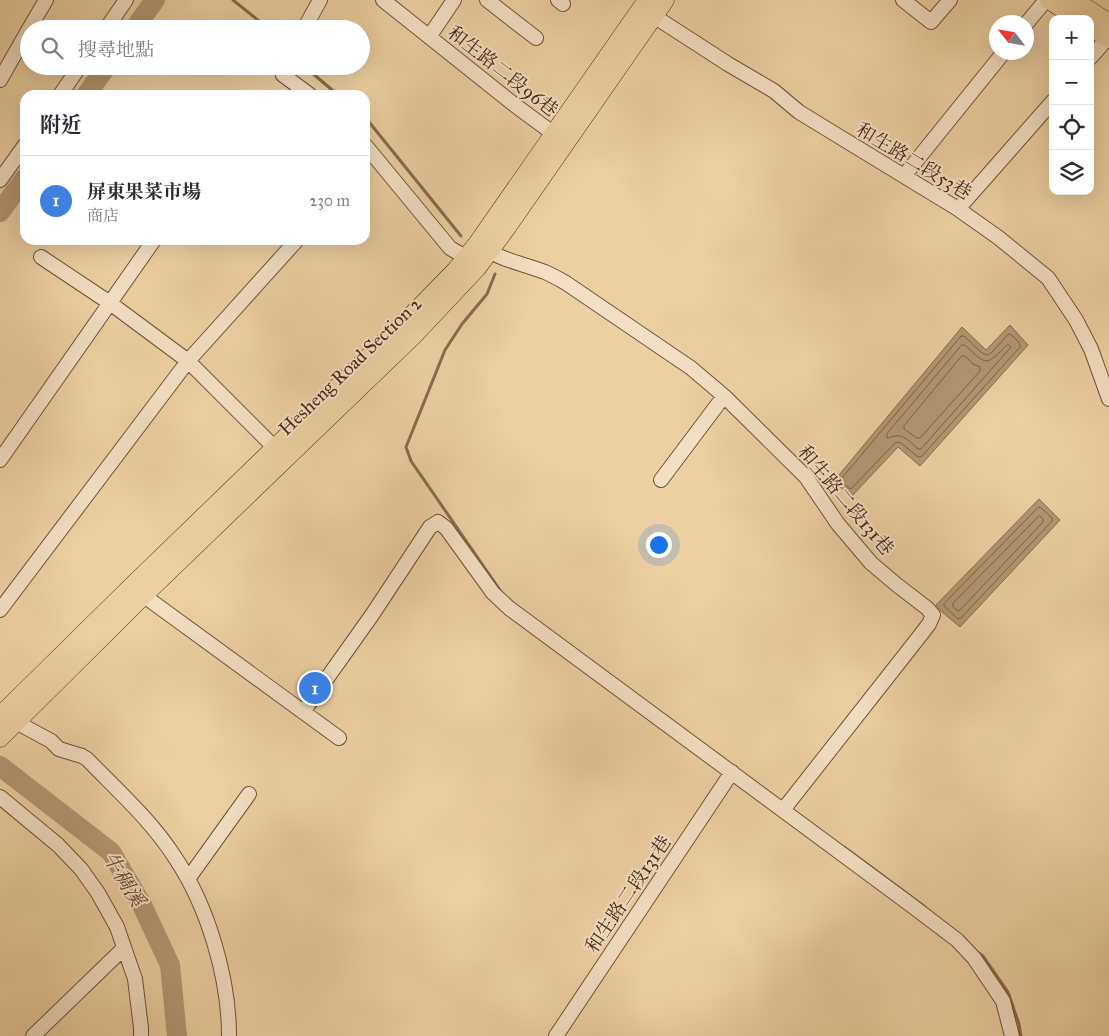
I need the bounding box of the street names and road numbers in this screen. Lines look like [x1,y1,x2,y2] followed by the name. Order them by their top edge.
[443,21,563,121] street label: 和生路二段96巷
[852,118,976,204] street label: 和生路二段53巷
[274,291,427,441] street label: Hesheng Road Section 2
[793,440,899,560] street label: 和生路二段131巷
[580,831,676,957] street label: 和生路二段131巷

